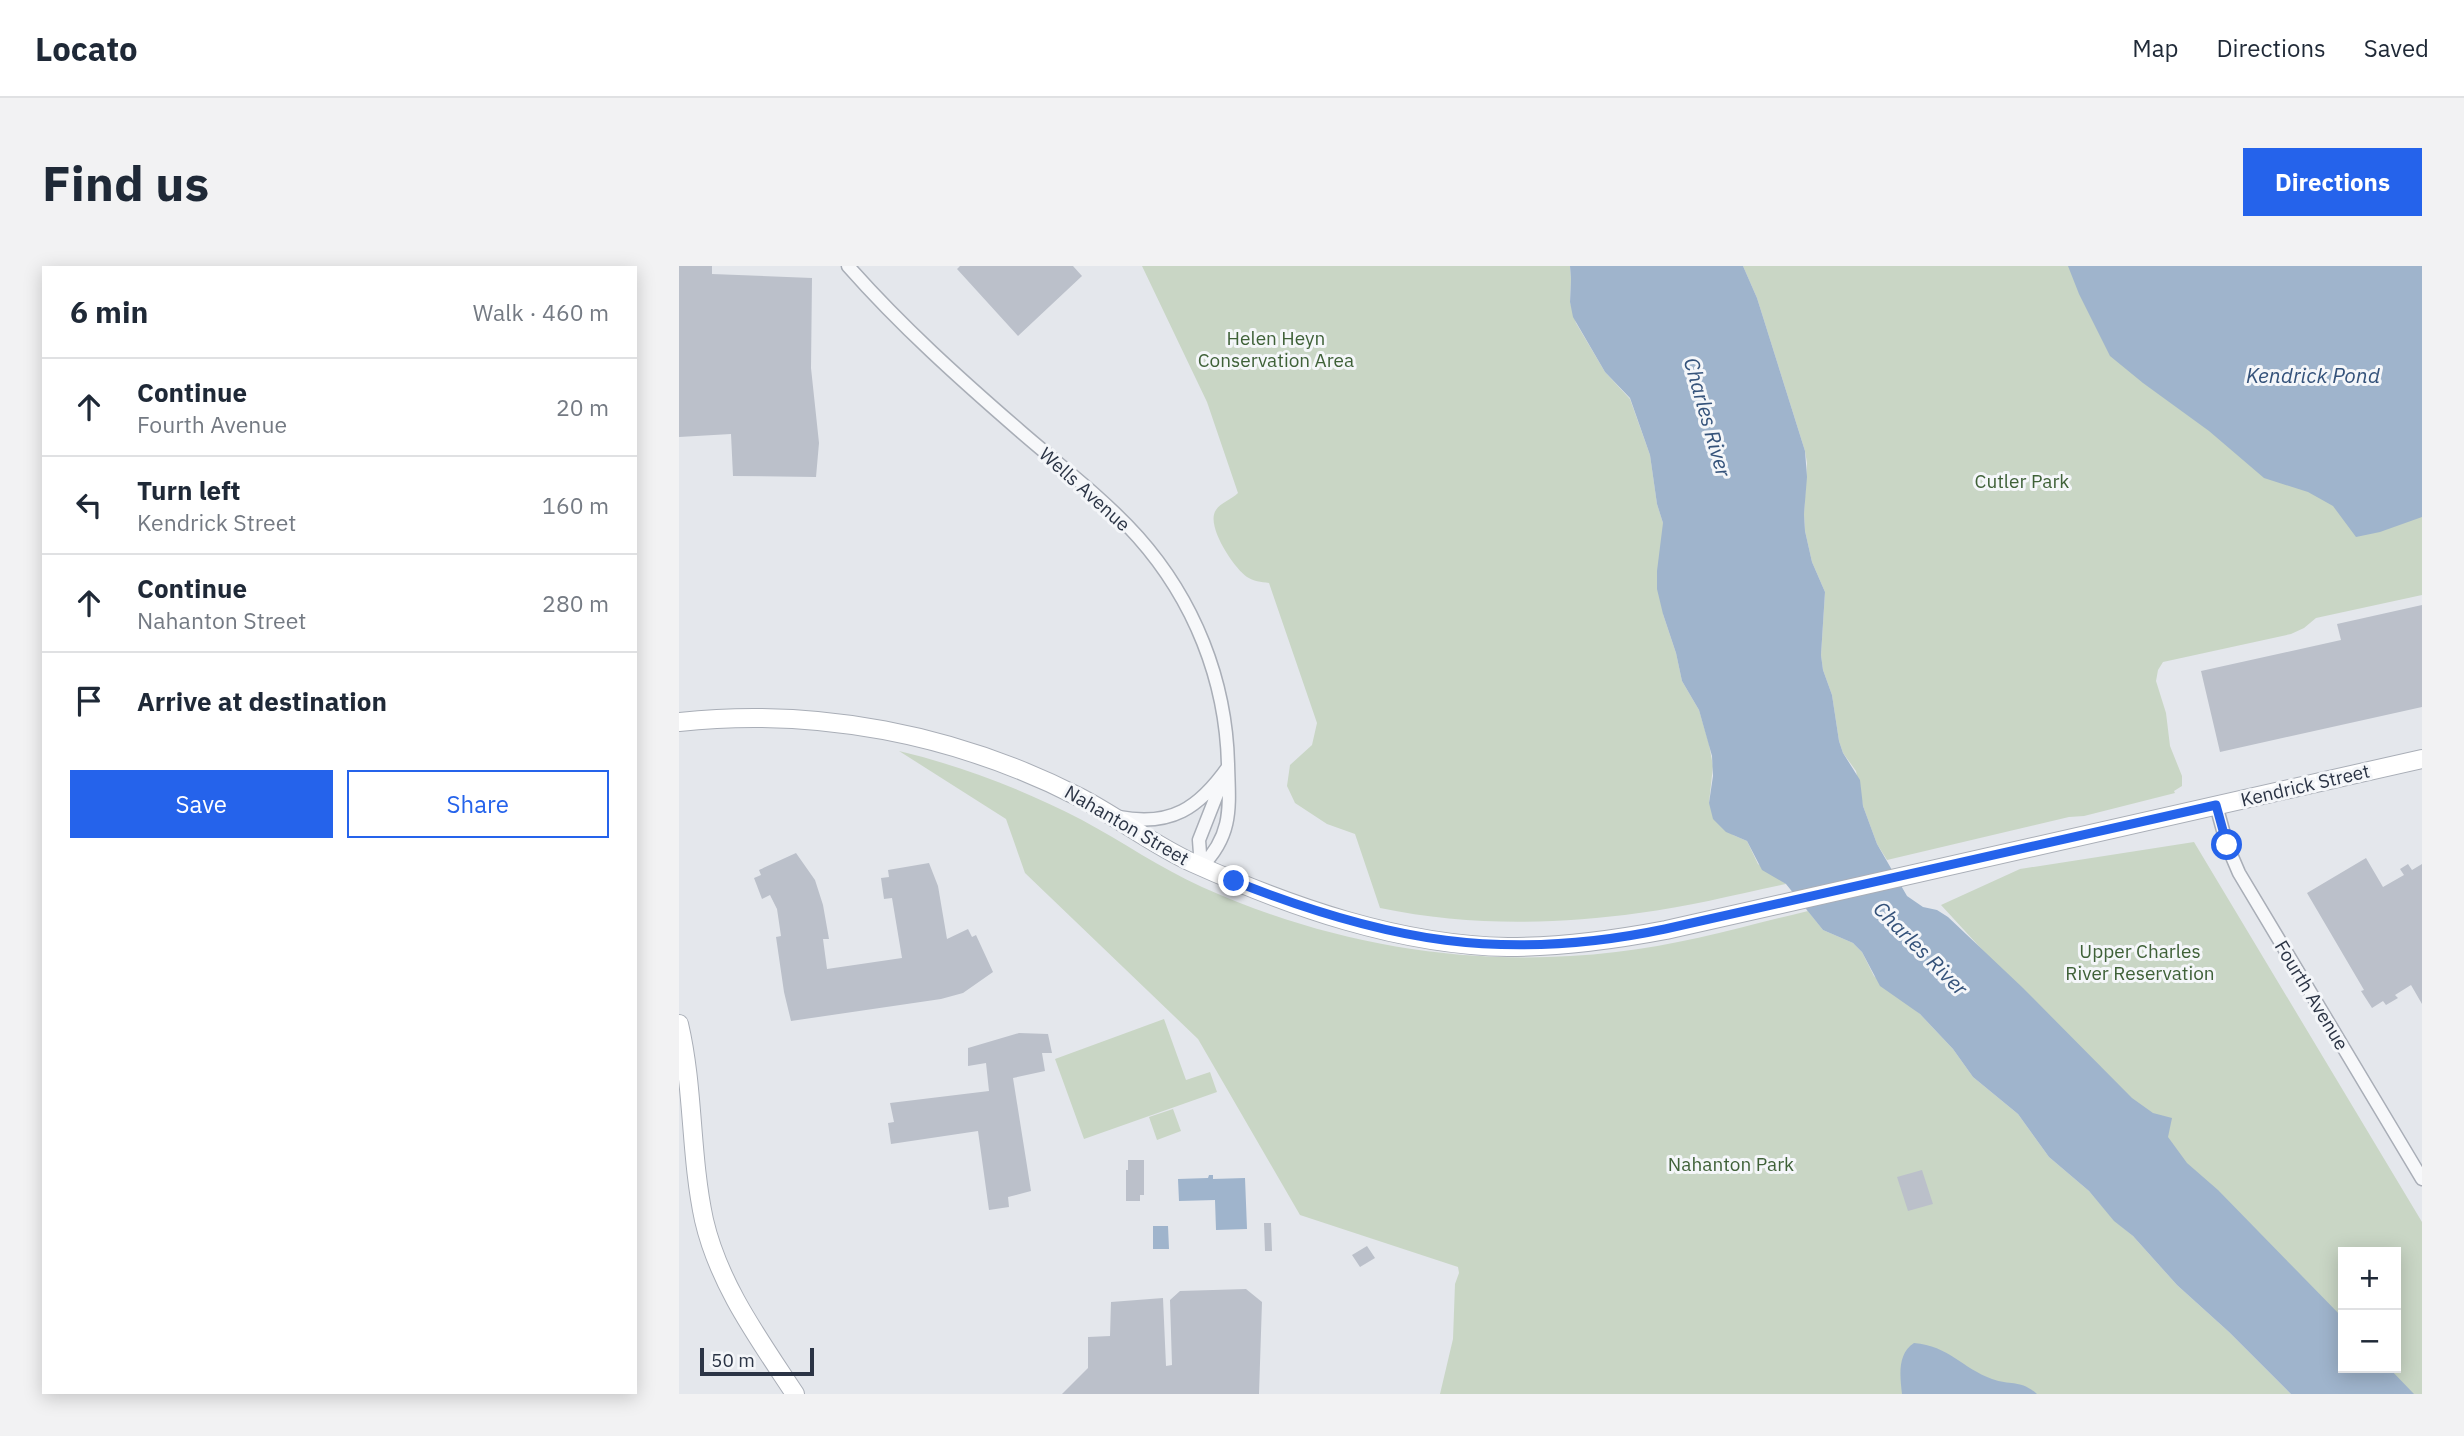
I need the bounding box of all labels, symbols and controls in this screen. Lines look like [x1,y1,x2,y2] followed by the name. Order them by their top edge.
[35,27,138,70] text: Locato
[2132,32,2178,64] text: Map
[2216,32,2326,64] text: Directions
[2364,32,2429,64] text: Saved
[2243,148,2422,216] button: Directions
[42,151,209,214] text: Find us
[70,292,148,331] text: 6 min
[473,297,609,327] text: Walk · 460 m
[1198,326,1354,372] park label: Helen Heyn Conservation Area
[1678,354,1739,481] water label: Charles River
[2246,361,2381,389] water label: Kendrick Pond
[137,375,247,409] text: Continue
[70,388,108,426] icon: ahead
[556,392,609,422] text: 20 m
[137,409,287,439] text: Fourth Avenue
[1034,442,1136,536] street label: Wells Avenue
[1975,469,2069,493] park label: Cutler Park
[137,473,240,507] text: Turn left
[70,486,108,524] icon: left
[542,490,609,520] text: 160 m
[137,507,296,537] text: Kendrick Street
[137,571,247,605] text: Continue
[70,584,108,622] icon: ahead
[542,588,609,618] text: 280 m
[137,605,306,635] text: Nahanton Street
[70,682,108,720] icon: arrive
[137,684,387,718] text: Arrive at destination
[2238,758,2372,812] street label: Kendrick Street
[70,770,333,838] button: Save
[347,770,609,838] button: Share
[1060,780,1194,870] street label: Nahanton Street
[2211,829,2242,860] route start
[1218,865,1249,896] route end
[1868,895,1975,1002] water label: Charles River
[2270,936,2354,1054] street label: Fourth Avenue
[2065,939,2215,985] park label: Upper Charles River Reservation
[1668,1152,1794,1176] park label: Nahanton Park
[2338,1247,2401,1373] map controls
[2338,1247,2401,1310] button: +
[2338,1310,2401,1373] button: −
[700,1345,814,1377] scale bar
[711,1348,755,1372] text: 50 m

